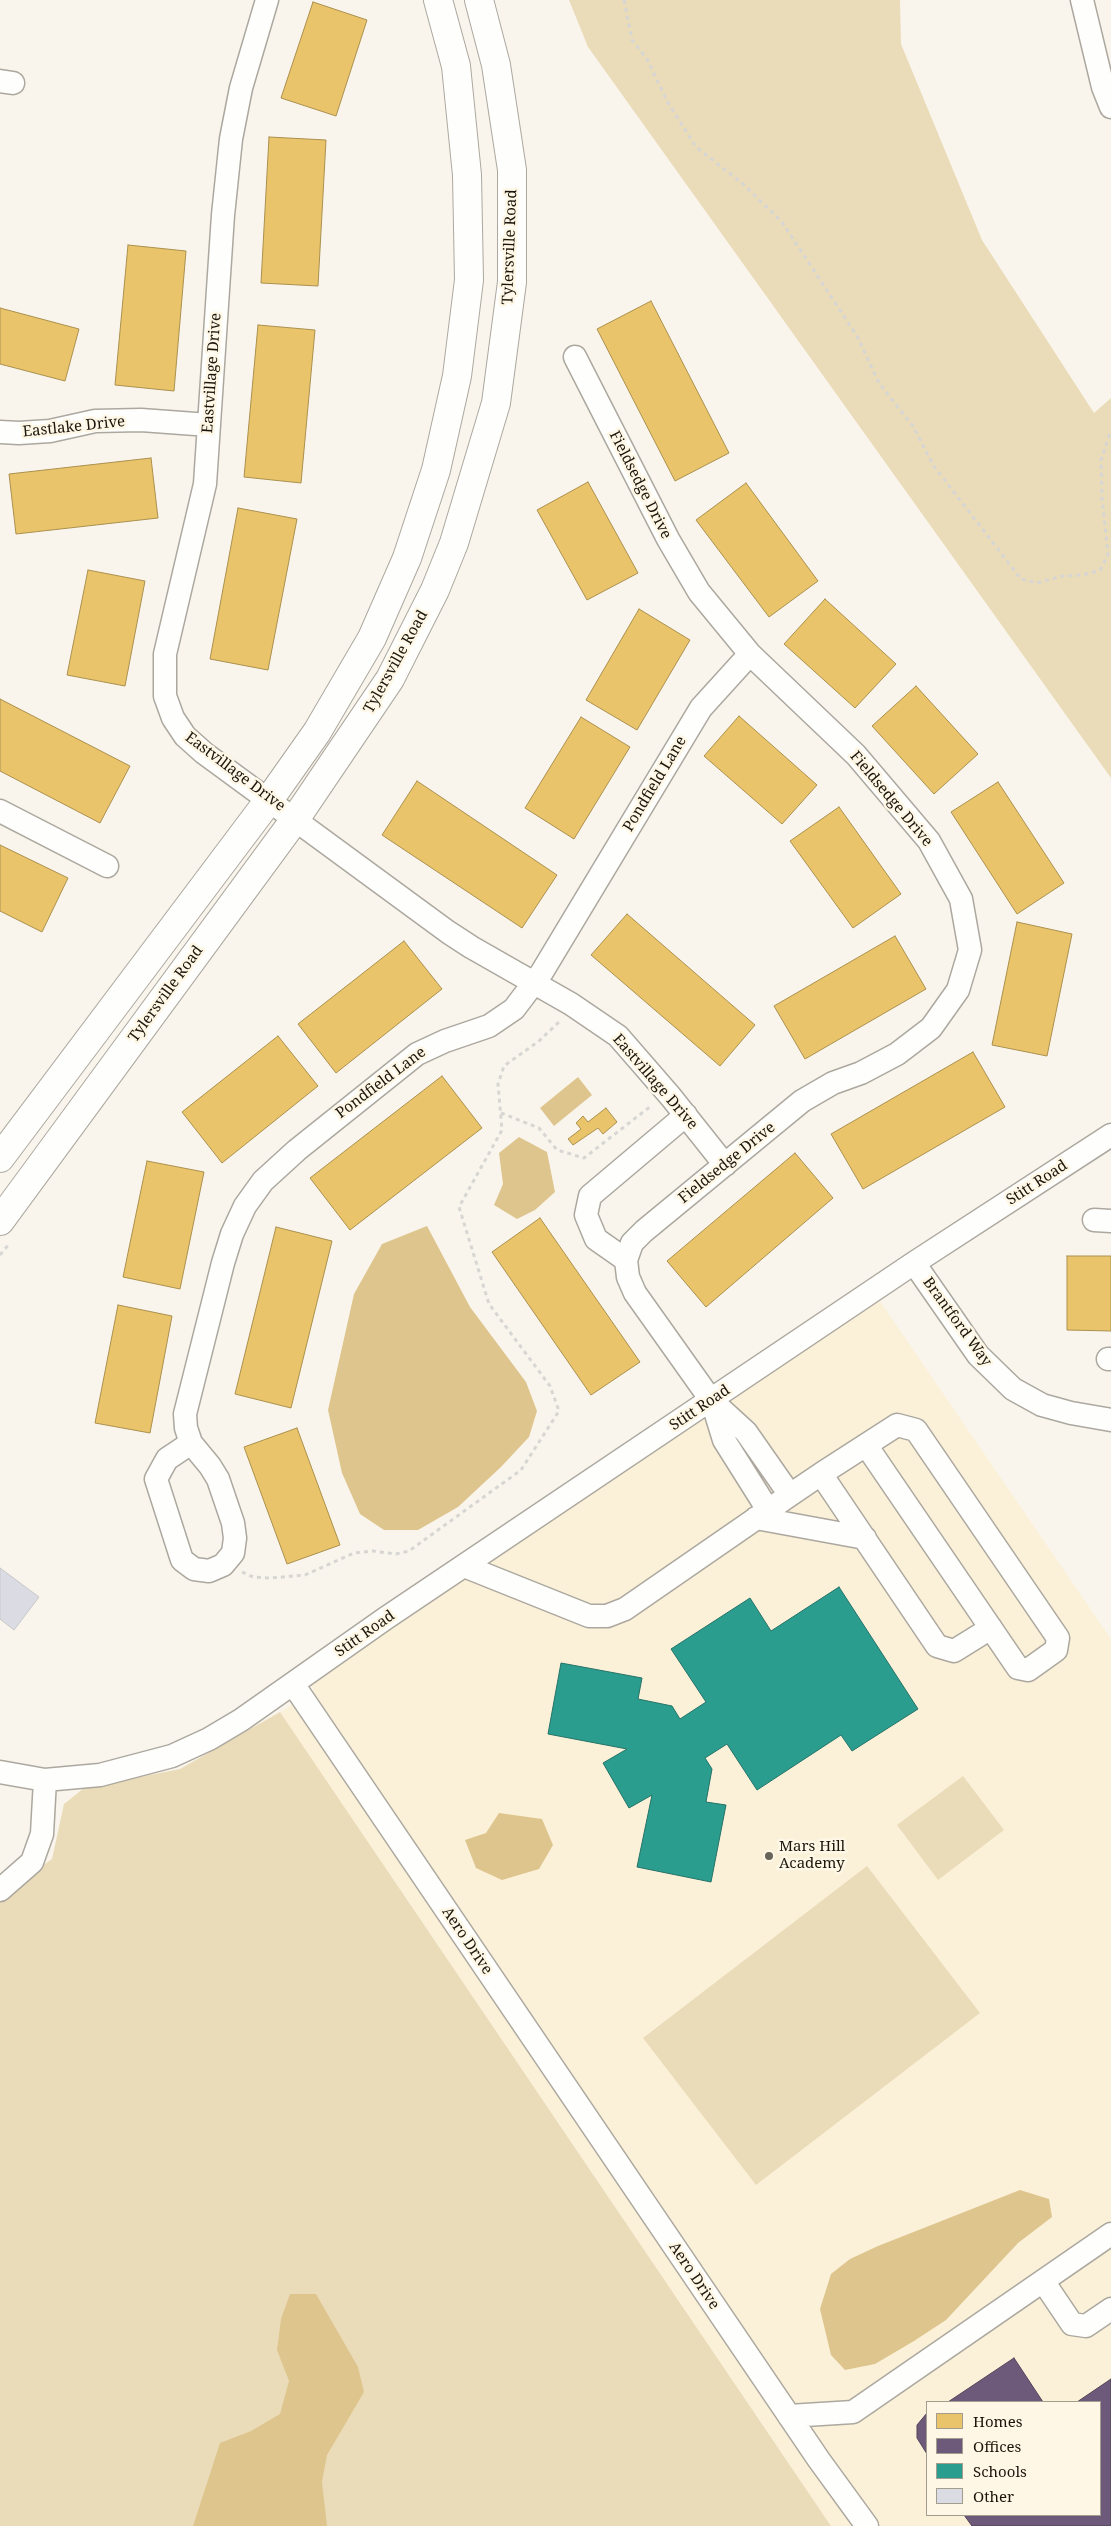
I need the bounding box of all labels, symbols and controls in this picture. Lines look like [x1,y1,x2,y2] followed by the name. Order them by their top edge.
[499,189,521,305] street label: Tylersville Road
[199,312,225,434] street label: Eastvillage Drive
[22,413,126,441] street label: Eastlake Drive
[605,428,675,542] street label: Fieldsedge Drive
[360,607,432,717] street label: Tylersville Road
[181,729,289,815] street label: Eastvillage Drive
[620,733,690,835] street label: Pondfield Lane
[846,748,936,850] street label: Fieldsedge Drive
[125,942,207,1046] street label: Tylersville Road
[609,1031,701,1133] street label: Eastvillage Drive
[333,1043,429,1123] street label: Pondfield Lane
[675,1119,779,1207] street label: Fieldsedge Drive
[1003,1157,1071,1209] street label: Stitt Road
[919,1274,995,1370] street label: Brantford Way
[666,1381,734,1435] street label: Stitt Road
[332,1607,398,1661] street label: Stitt Road
[779,1838,845,1873] place label: Mars Hill Academy
[763,1850,775,1862] marker: Mars Hill Academy
[438,1904,496,1978] street label: Aero Drive
[665,2239,723,2313] street label: Aero Drive
[926,2401,1101,2516] legend
[973,2411,1023,2431] text: Homes
[973,2436,1021,2456] text: Offices
[973,2461,1027,2481] text: Schools
[973,2486,1014,2506] text: Other

